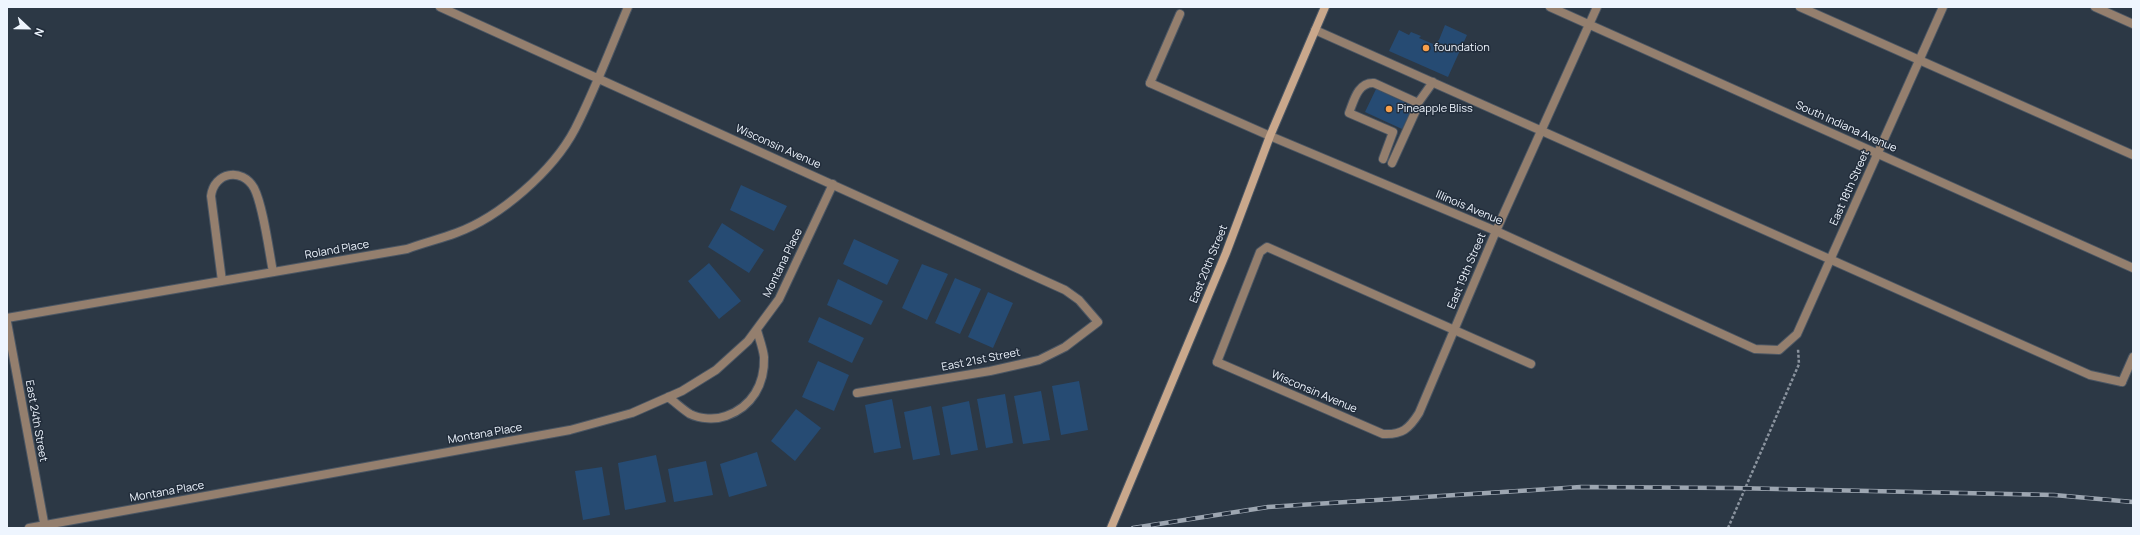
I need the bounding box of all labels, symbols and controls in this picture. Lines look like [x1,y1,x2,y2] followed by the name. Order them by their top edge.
[8,8,48,48] north arrow
[31,26,48,39] text: N
[1434,41,1490,55] place label: foundation
[1421,43,1431,53] marker: foundation
[1793,99,1899,155] street label: South Indiana Avenue
[1397,102,1473,116] place label: Pineapple Bliss
[1384,104,1394,114] marker: Pineapple Bliss
[733,122,823,172] street label: Wisconsin Avenue
[1828,148,1872,228] street label: East 18th Street
[1434,188,1504,228] street label: Illinois Avenue
[1187,223,1231,305] street label: East 20th Street
[761,226,805,300] street label: Montana Place
[1445,231,1489,311] street label: East 19th Street
[304,238,370,262] street label: Roland Place
[940,346,1022,374] street label: East 21st Street
[1269,368,1359,416] street label: Wisconsin Avenue
[22,379,50,463] street label: East 24th Street
[447,421,523,447] street label: Montana Place
[129,479,205,505] street label: Montana Place

